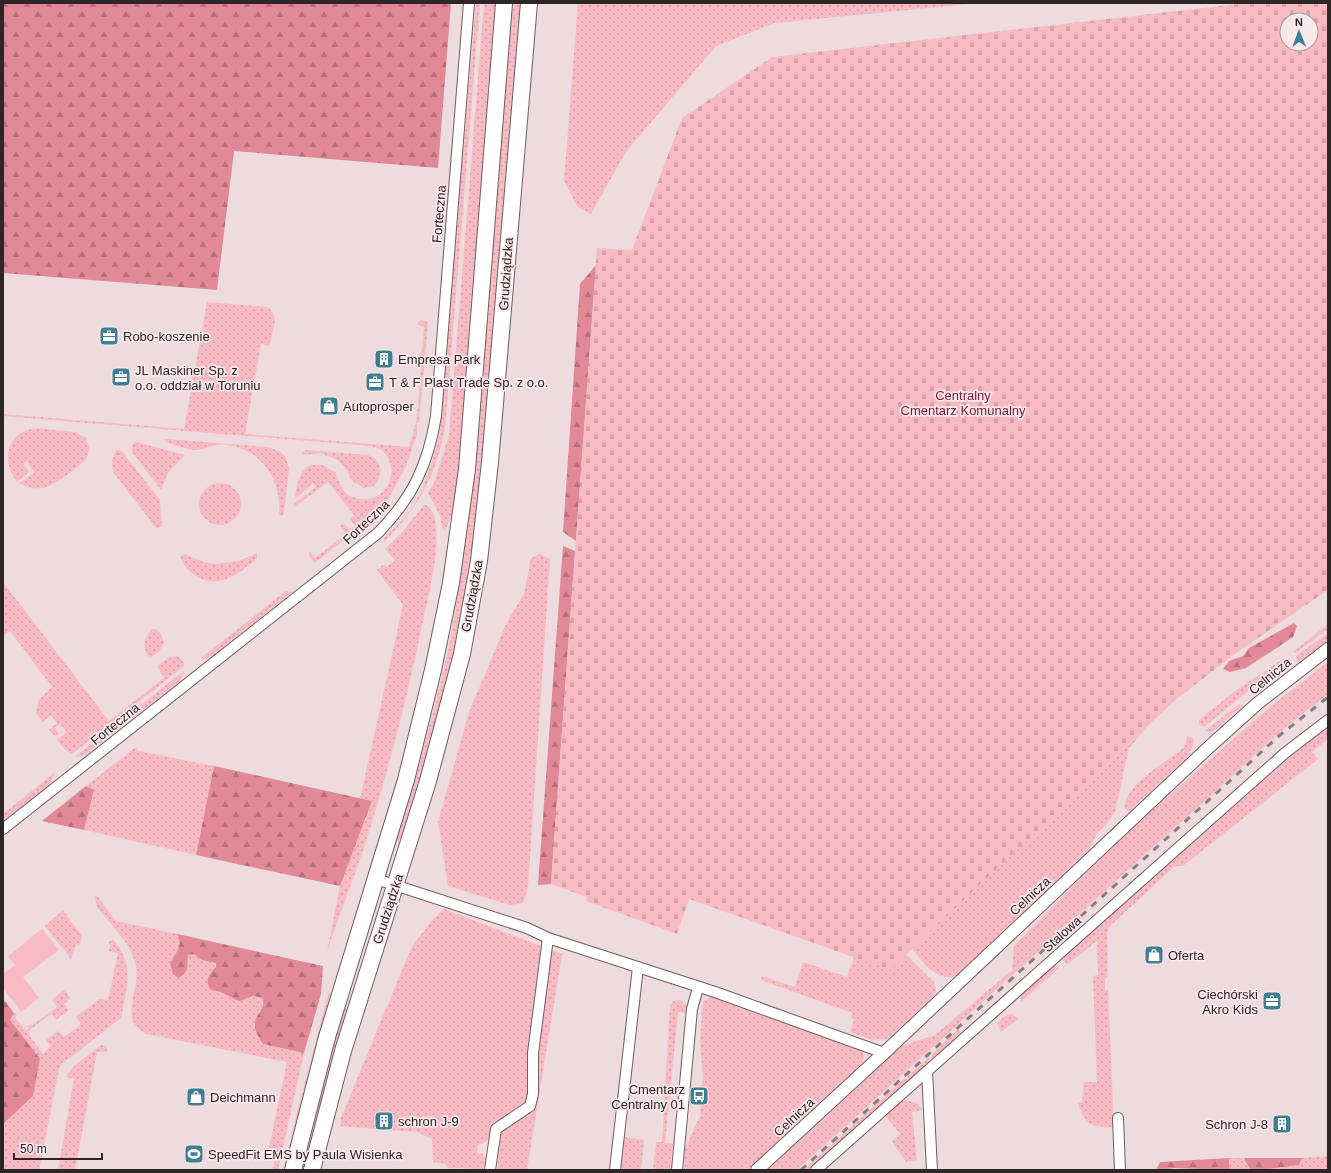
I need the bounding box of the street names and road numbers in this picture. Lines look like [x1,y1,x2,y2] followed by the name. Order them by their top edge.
[429,184,449,243] street label: Forteczna
[496,236,516,311] street label: Grudziądzka
[340,496,393,547] street label: Forteczna
[458,558,486,633] street label: Grudziądzka
[1246,654,1295,698] street label: Celnicza
[88,700,143,748] street label: Forteczna
[370,871,407,946] street label: Grudziądzka
[1007,873,1054,918] street label: Celnicza
[1040,912,1085,955] street label: Stalowa
[771,1094,818,1139] street label: Celnicza

